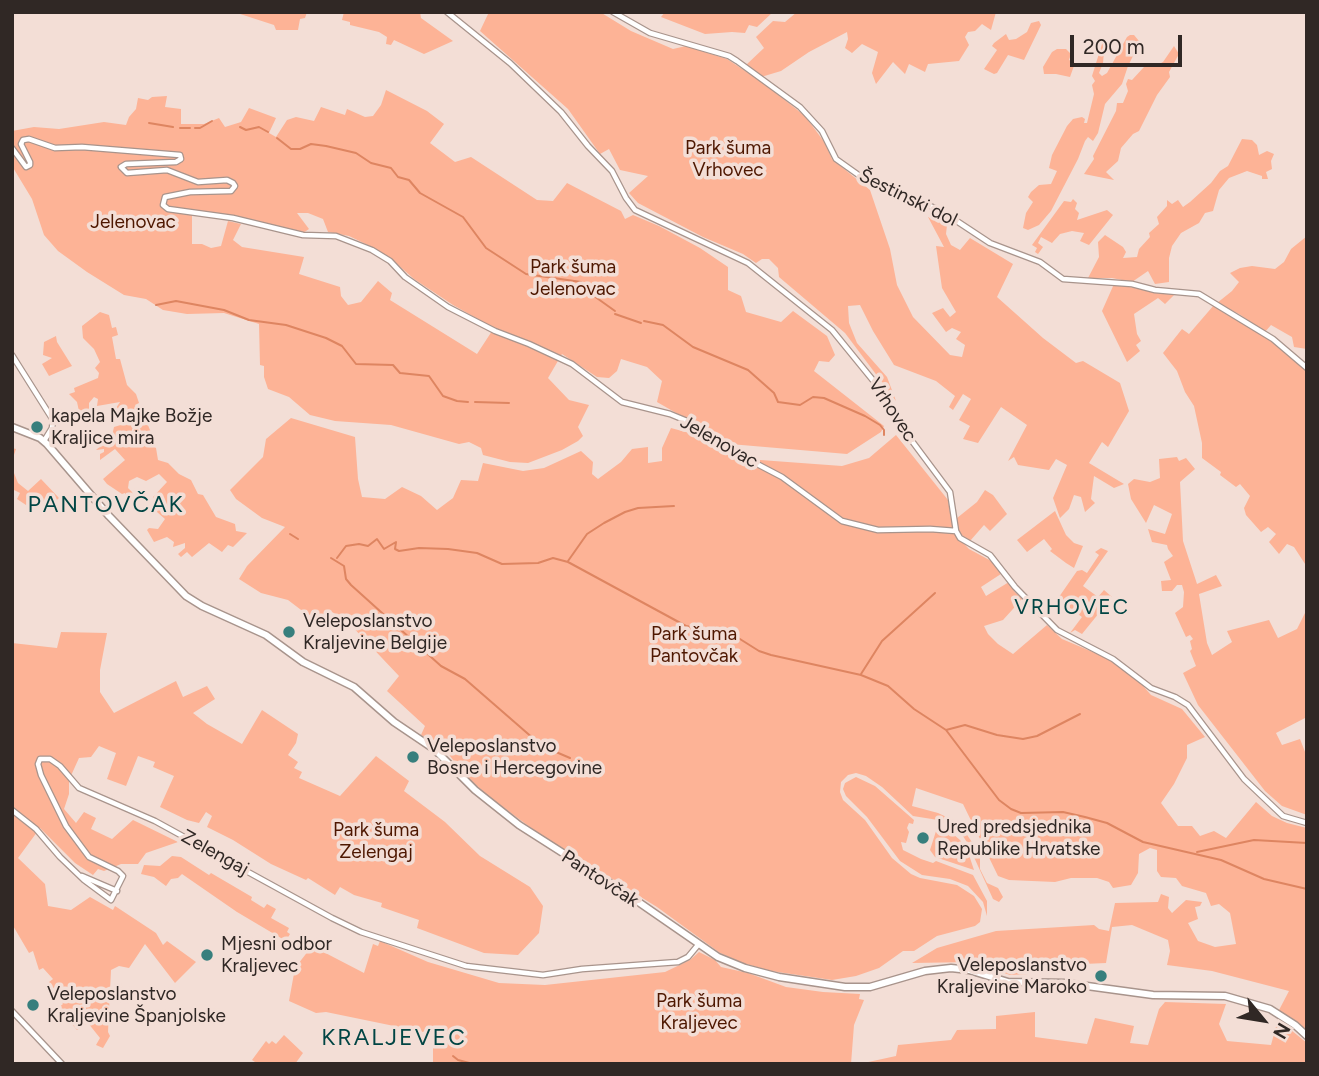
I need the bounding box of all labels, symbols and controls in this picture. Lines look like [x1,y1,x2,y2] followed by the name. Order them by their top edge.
[1074,21,1186,65] scale bar
[1083,34,1145,59] text: 200 m
[685,137,771,181] park label: Park šuma Vrhovec
[855,164,961,232] street label: Šestinski dol
[90,211,176,233] park label: Jelenovac
[530,256,616,300] park label: Park šuma Jelenovac
[863,374,921,446] street label: Vrhovec
[51,405,212,449] place label: kapela Majke Božje Kraljice mira
[676,411,762,473] street label: Jelenovac
[29,419,45,435] marker: kapela Majke Božje Kraljice mira
[29,491,183,519] district label: PANTOVČAK
[1015,595,1129,621] district label: VRHOVEC
[303,610,447,654] place label: Veleposlanstvo Kraljevine Belgije
[650,623,738,667] park label: Park šuma Pantovčak
[281,624,297,640] marker: Veleposlanstvo Kraljevine Belgije
[427,735,602,779] place label: Veleposlanstvo Bosne i Hercegovine
[405,749,421,765] marker: Veleposlanstvo Bosne i Hercegovine
[937,816,1100,860] place label: Ured predsjednika Republike Hrvatske
[333,819,419,863] park label: Park šuma Zelengaj
[177,825,253,881] street label: Zelengaj
[915,830,931,846] marker: Ured predsjednika Republike Hrvatske
[557,846,643,912] street label: Pantovčak
[221,933,332,977] place label: Mjesni odbor Kraljevec
[199,947,215,963] marker: Mjesni odbor Kraljevec
[937,954,1087,998] place label: Veleposlanstvo Kraljevine Maroko
[1093,968,1109,984] marker: Veleposlanstvo Kraljevine Maroko
[47,983,226,1027] place label: Veleposlanstvo Kraljevine Španjolske
[1228,985,1298,1055] north arrow
[656,990,742,1034] park label: Park šuma Kraljevec
[25,997,41,1013] marker: Veleposlanstvo Kraljevine Španjolske
[1268,1019,1295,1043] text: N
[322,1024,466,1052] district label: KRALJEVEC

